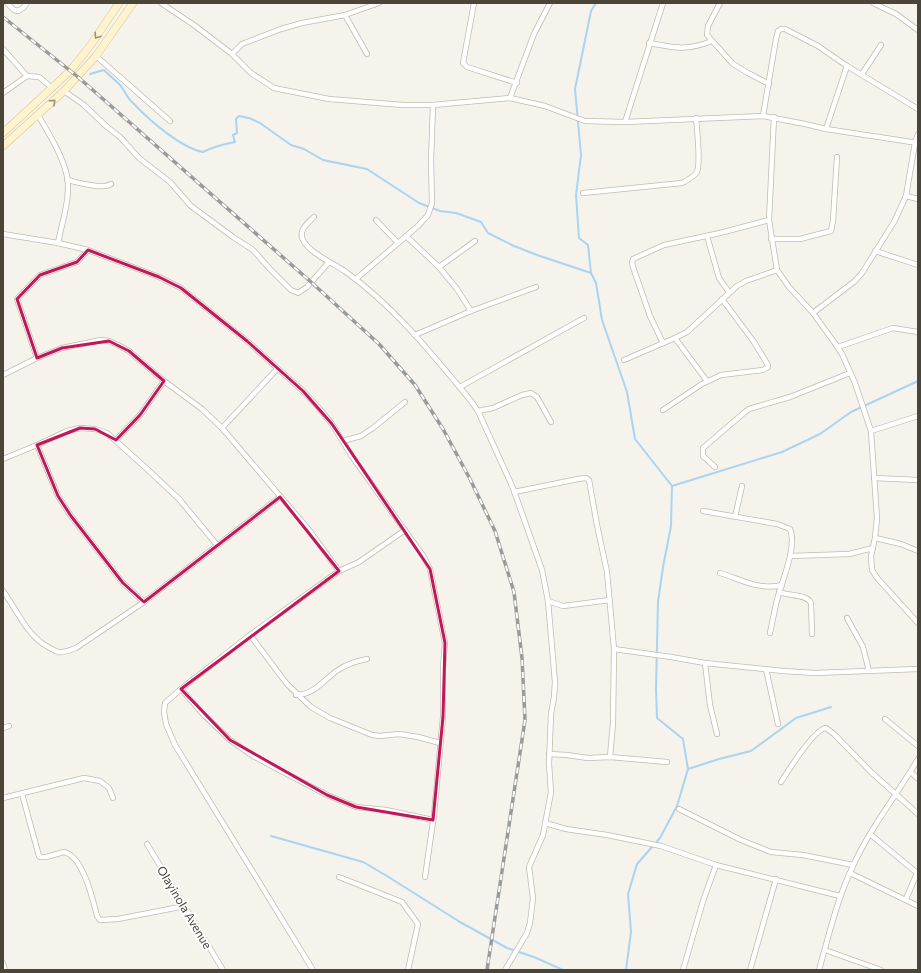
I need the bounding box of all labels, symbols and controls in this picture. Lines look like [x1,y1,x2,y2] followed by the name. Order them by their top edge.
[95,31,102,38] one-way arrow
[48,99,56,106] one-way arrow
[155,863,215,951] street label: Olayinola Avenue

